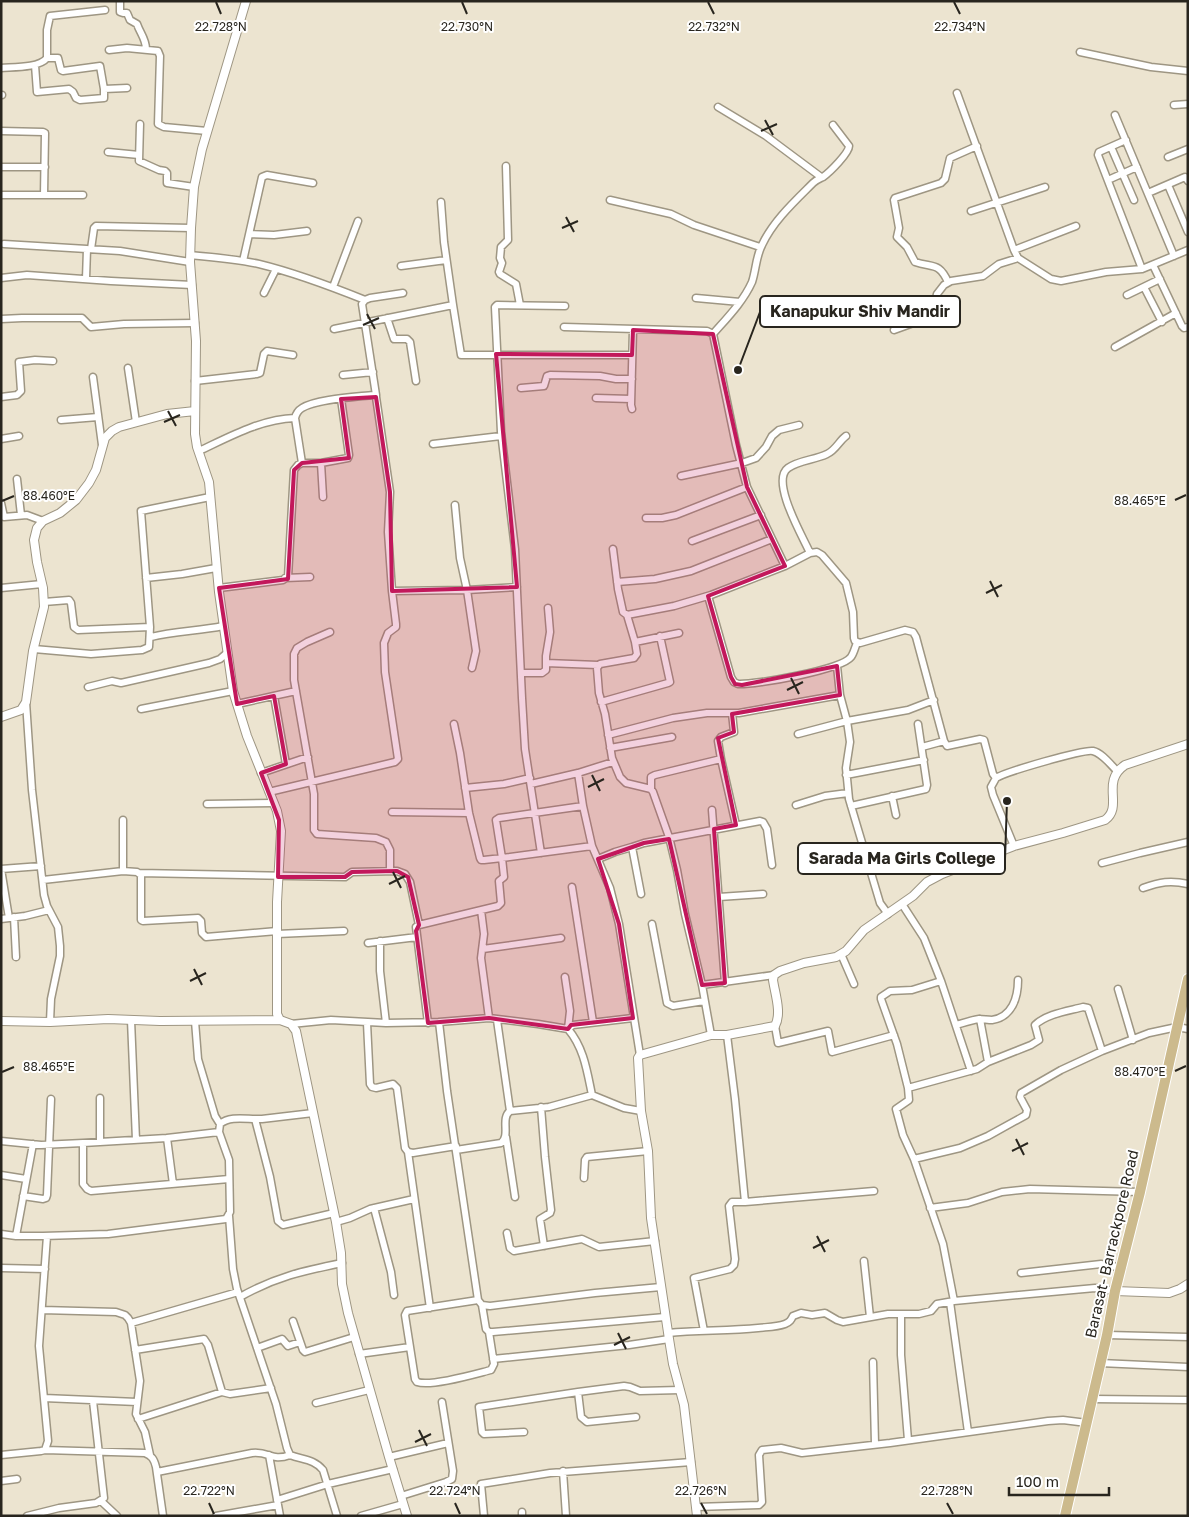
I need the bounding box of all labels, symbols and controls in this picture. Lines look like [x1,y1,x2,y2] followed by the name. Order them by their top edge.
[195,19,247,34] text: 22.728°N
[441,19,493,34] text: 22.730°N
[688,19,740,34] text: 22.732°N
[934,19,986,34] text: 22.734°N
[760,296,960,327] callout: Kanapukur Shiv Mandir
[770,301,950,321] text: Kanapukur Shiv Mandir
[23,488,75,503] text: 88.460°E
[1114,493,1166,508] text: 88.465°E
[798,843,1005,874] callout: Sarada Ma Girls College
[809,848,995,868] text: Sarada Ma Girls College
[23,1059,75,1074] text: 88.465°E
[1114,1064,1166,1079] text: 88.470°E
[1081,1148,1141,1340] street label: Barasat- Barrackpore Road
[1009,1464,1109,1496] scale bar
[1016,1472,1059,1490] text: 100 m
[183,1483,235,1498] text: 22.722°N
[429,1483,481,1498] text: 22.724°N
[675,1483,727,1498] text: 22.726°N
[921,1483,973,1498] text: 22.728°N

